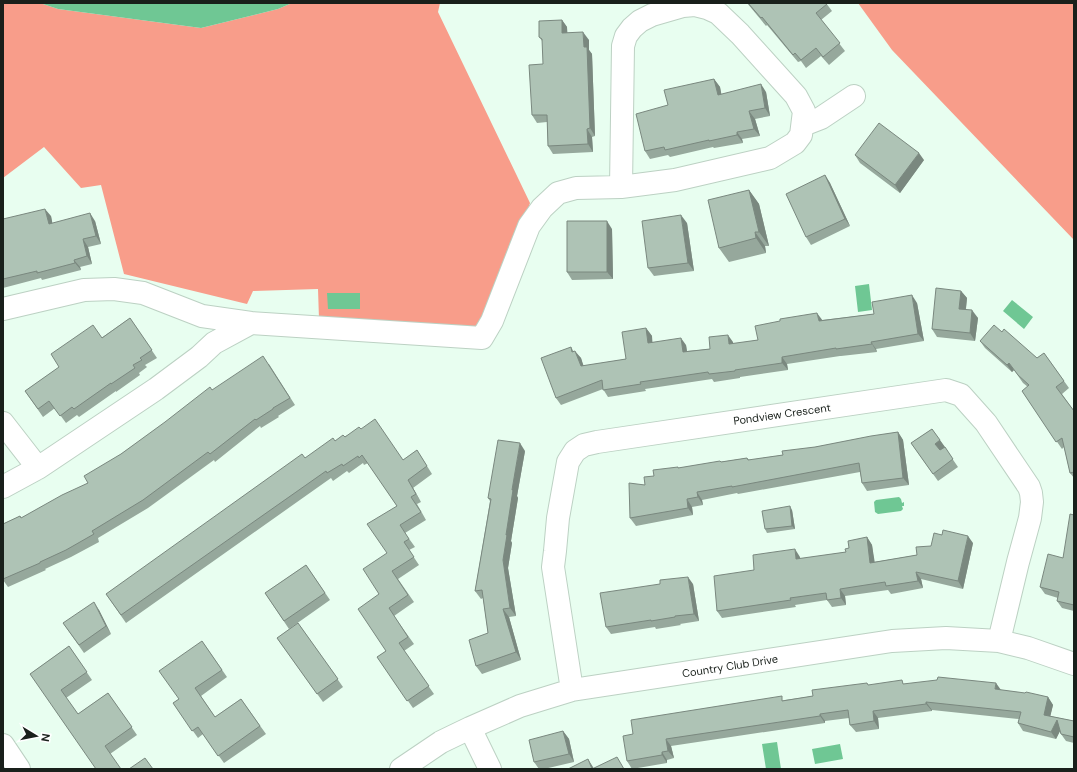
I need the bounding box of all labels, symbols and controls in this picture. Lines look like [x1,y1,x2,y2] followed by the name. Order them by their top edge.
[732,400,832,428] street label: Pondview Crescent
[681,652,779,680] street label: Country Club Drive
[16,716,56,756] north arrow
[38,733,53,743] text: N

